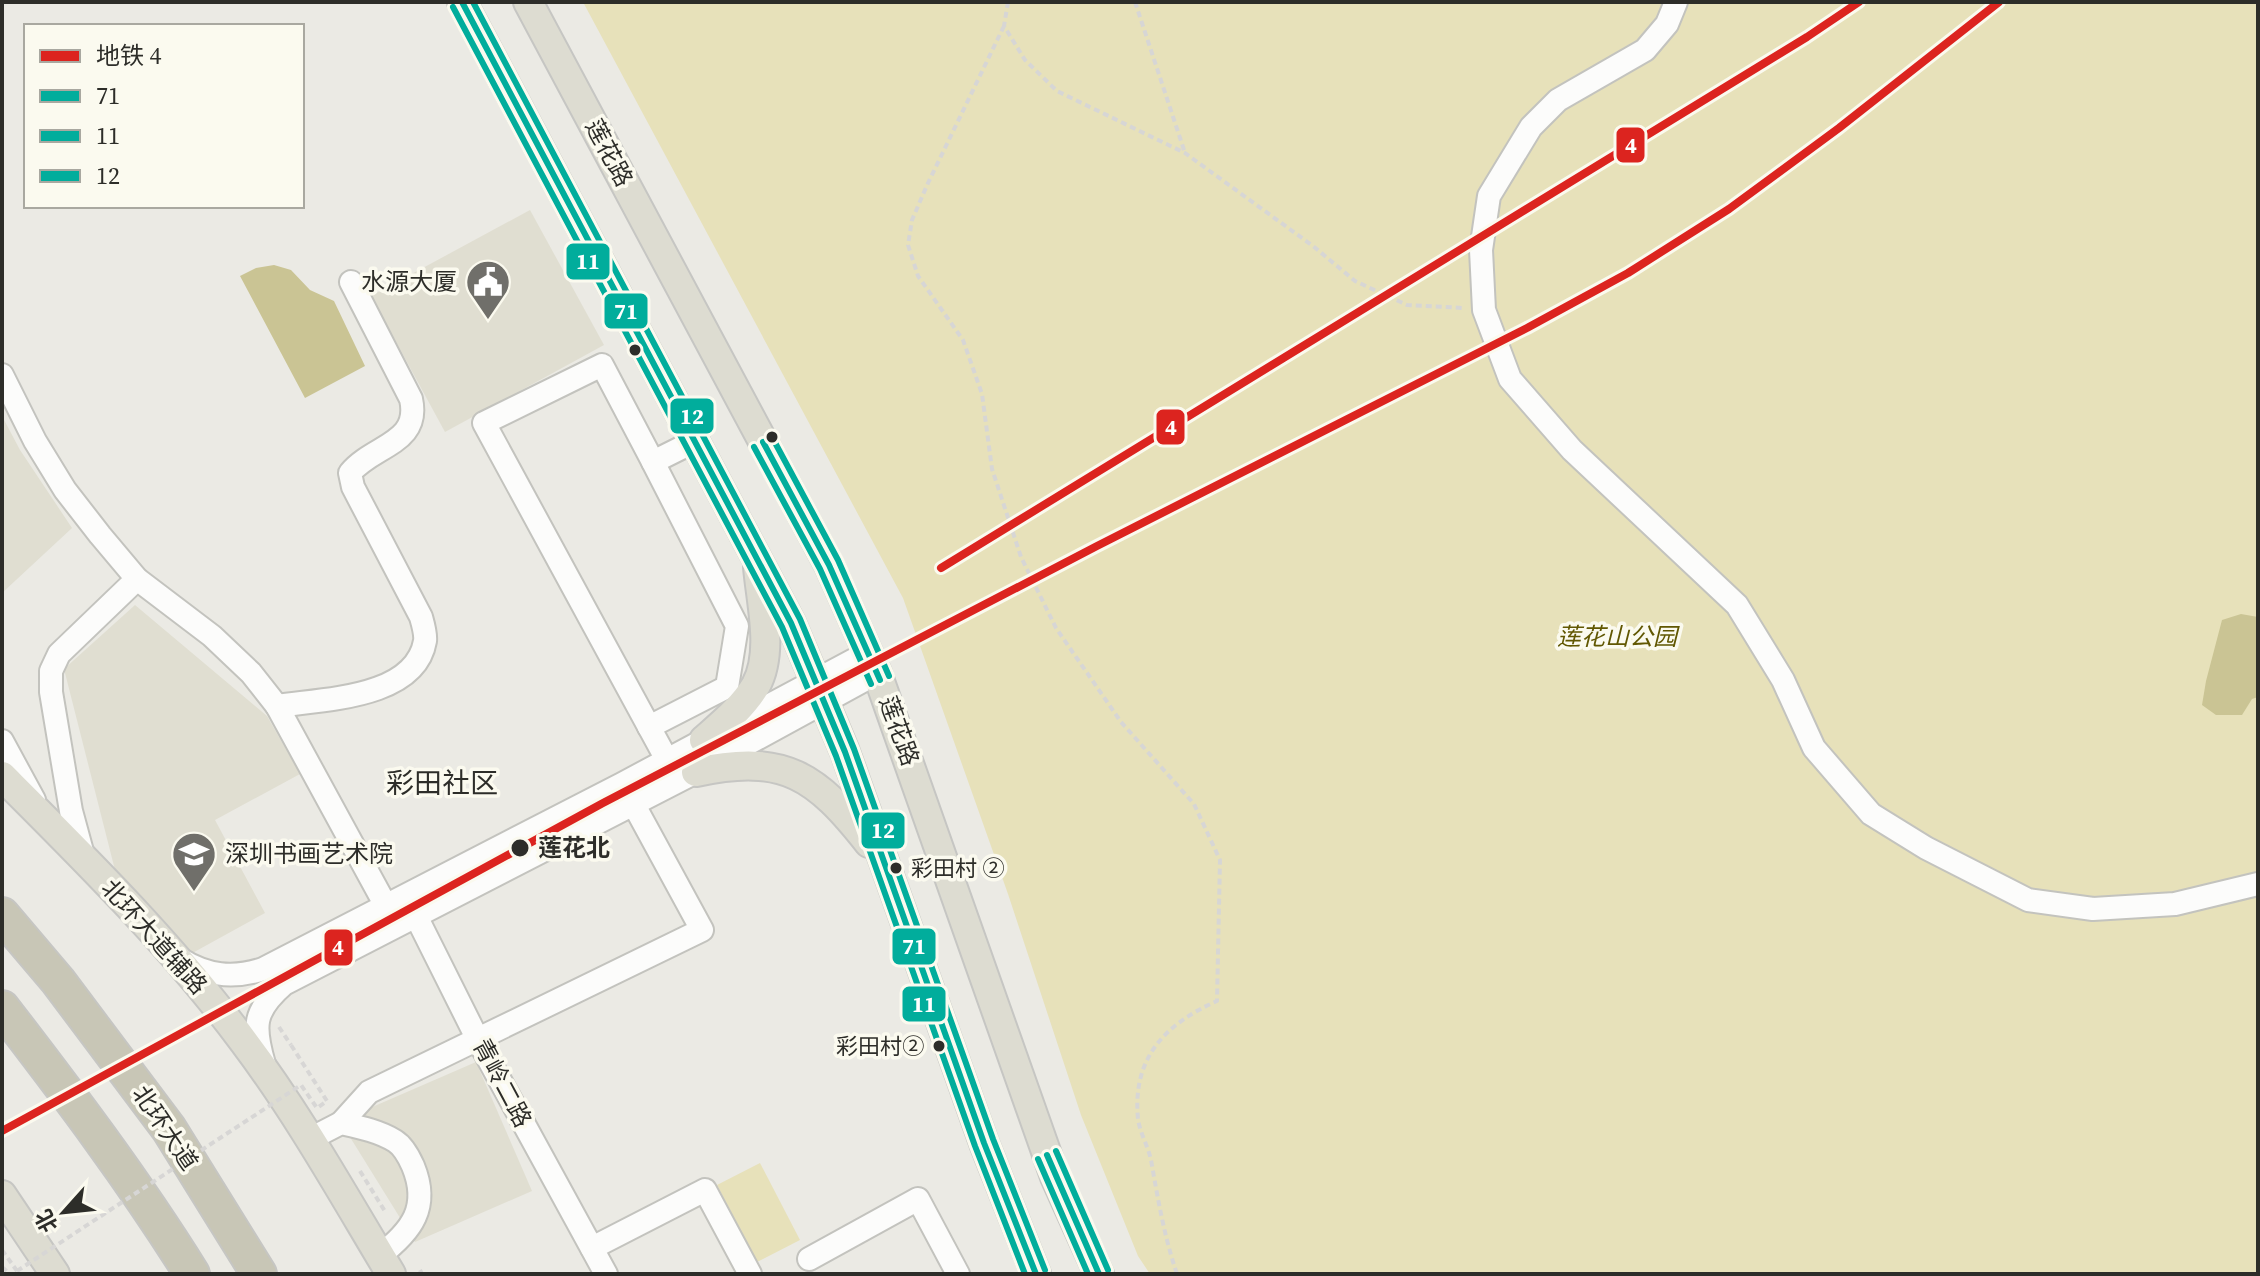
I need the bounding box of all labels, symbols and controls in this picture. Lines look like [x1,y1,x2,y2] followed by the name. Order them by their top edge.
[24,24,304,208] legend
[96,39,162,72] text: 地铁 4
[96,79,120,112] text: 71
[578,113,641,192] street label: 莲花路
[96,119,120,152] text: 11
[1615,126,1646,164] line badge: 4
[1625,130,1637,160] text: 4
[96,159,120,192] text: 12
[565,242,611,281] line badge: 11
[576,246,600,276] text: 11
[464,258,512,321] public building icon: 水源大厦
[361,265,457,298] place label: 水源大厦
[603,292,649,330] line badge: 71
[614,296,638,326] text: 71
[627,342,643,358] unlabelled marker
[669,397,715,435] line badge: 12
[680,401,704,431] text: 12
[1155,408,1186,446] line badge: 4
[1165,412,1177,442] text: 4
[764,429,780,445] unlabelled marker
[1557,620,1680,653] park label: 莲花山公园
[872,691,927,770] street label: 莲花路
[386,764,498,802] district label: 彩田社区
[860,811,906,850] line badge: 12
[871,815,895,845] text: 12
[170,830,218,893] school or university icon: 深圳书画艺术院
[538,831,610,864] place label: 莲花北
[225,837,393,870] place label: 深圳书画艺术院
[509,837,531,859] marker: 莲花北
[911,853,1004,883] place label: 彩田村 ②
[888,860,904,876] marker: 彩田村 ②
[94,872,215,1001] street label: 北环大道辅路
[891,927,937,966] line badge: 71
[323,928,354,967] line badge: 4
[902,931,926,961] text: 71
[332,932,344,962] text: 4
[901,985,947,1023] line badge: 11
[912,989,936,1019] text: 11
[836,1031,924,1061] place label: 彩田村②
[465,1033,540,1133] street label: 青岭二路
[931,1038,947,1054] marker: 彩田村②
[125,1079,206,1177] street label: 北环大道
[24,1172,104,1252] north arrow
[28,1204,65,1238] text: 北

